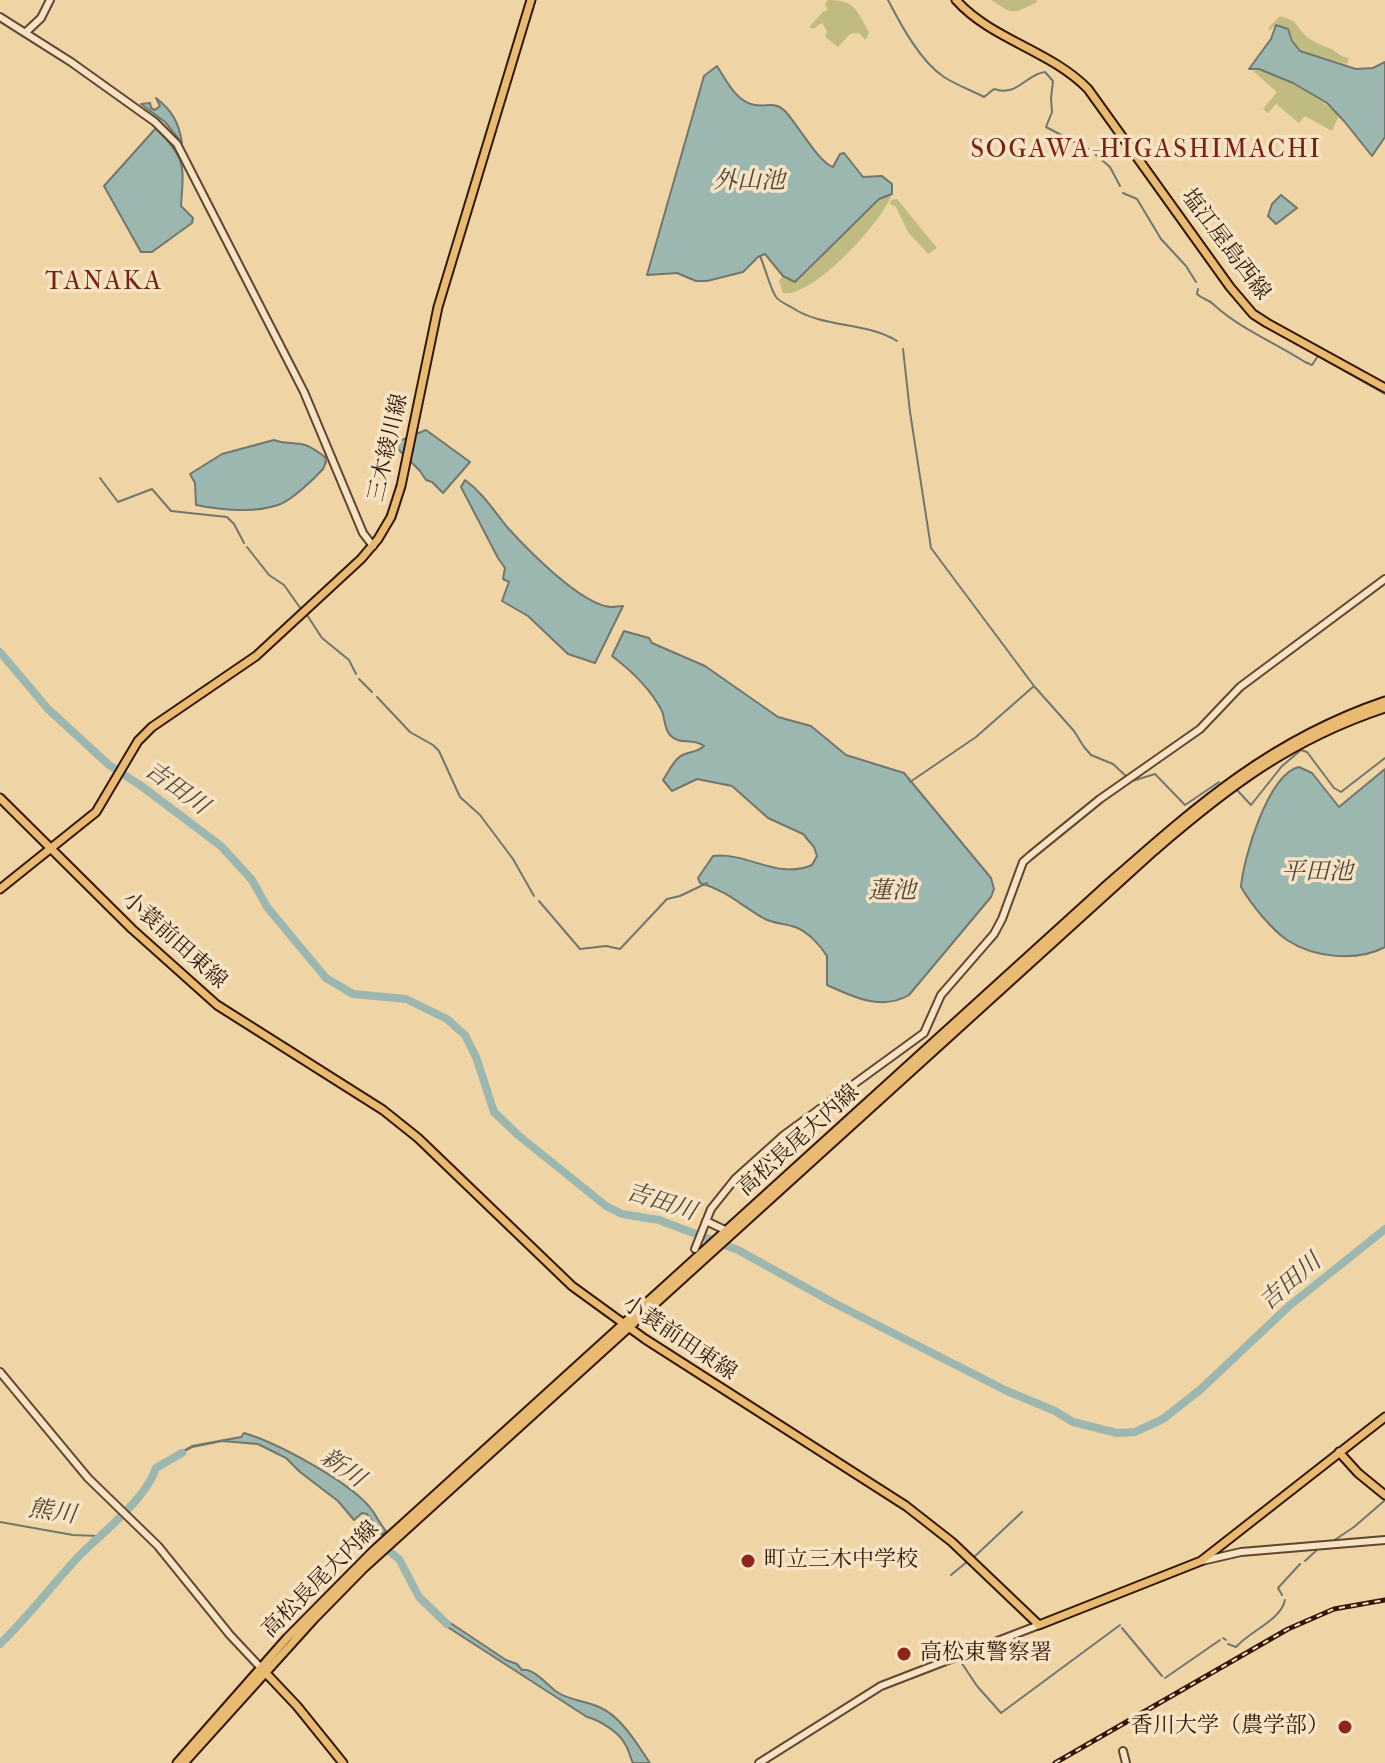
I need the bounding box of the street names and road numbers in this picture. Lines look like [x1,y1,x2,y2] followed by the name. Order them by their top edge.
[1175,184,1275,306] street label: 塩江屋島西線
[364,391,414,505] street label: 三木綾川線
[116,887,232,995] street label: 小蓑前田東線
[733,1080,865,1202] street label: 高松長尾大内線
[617,1291,741,1387] street label: 小蓑前田東線
[257,1516,385,1644] street label: 高松長尾大内線

